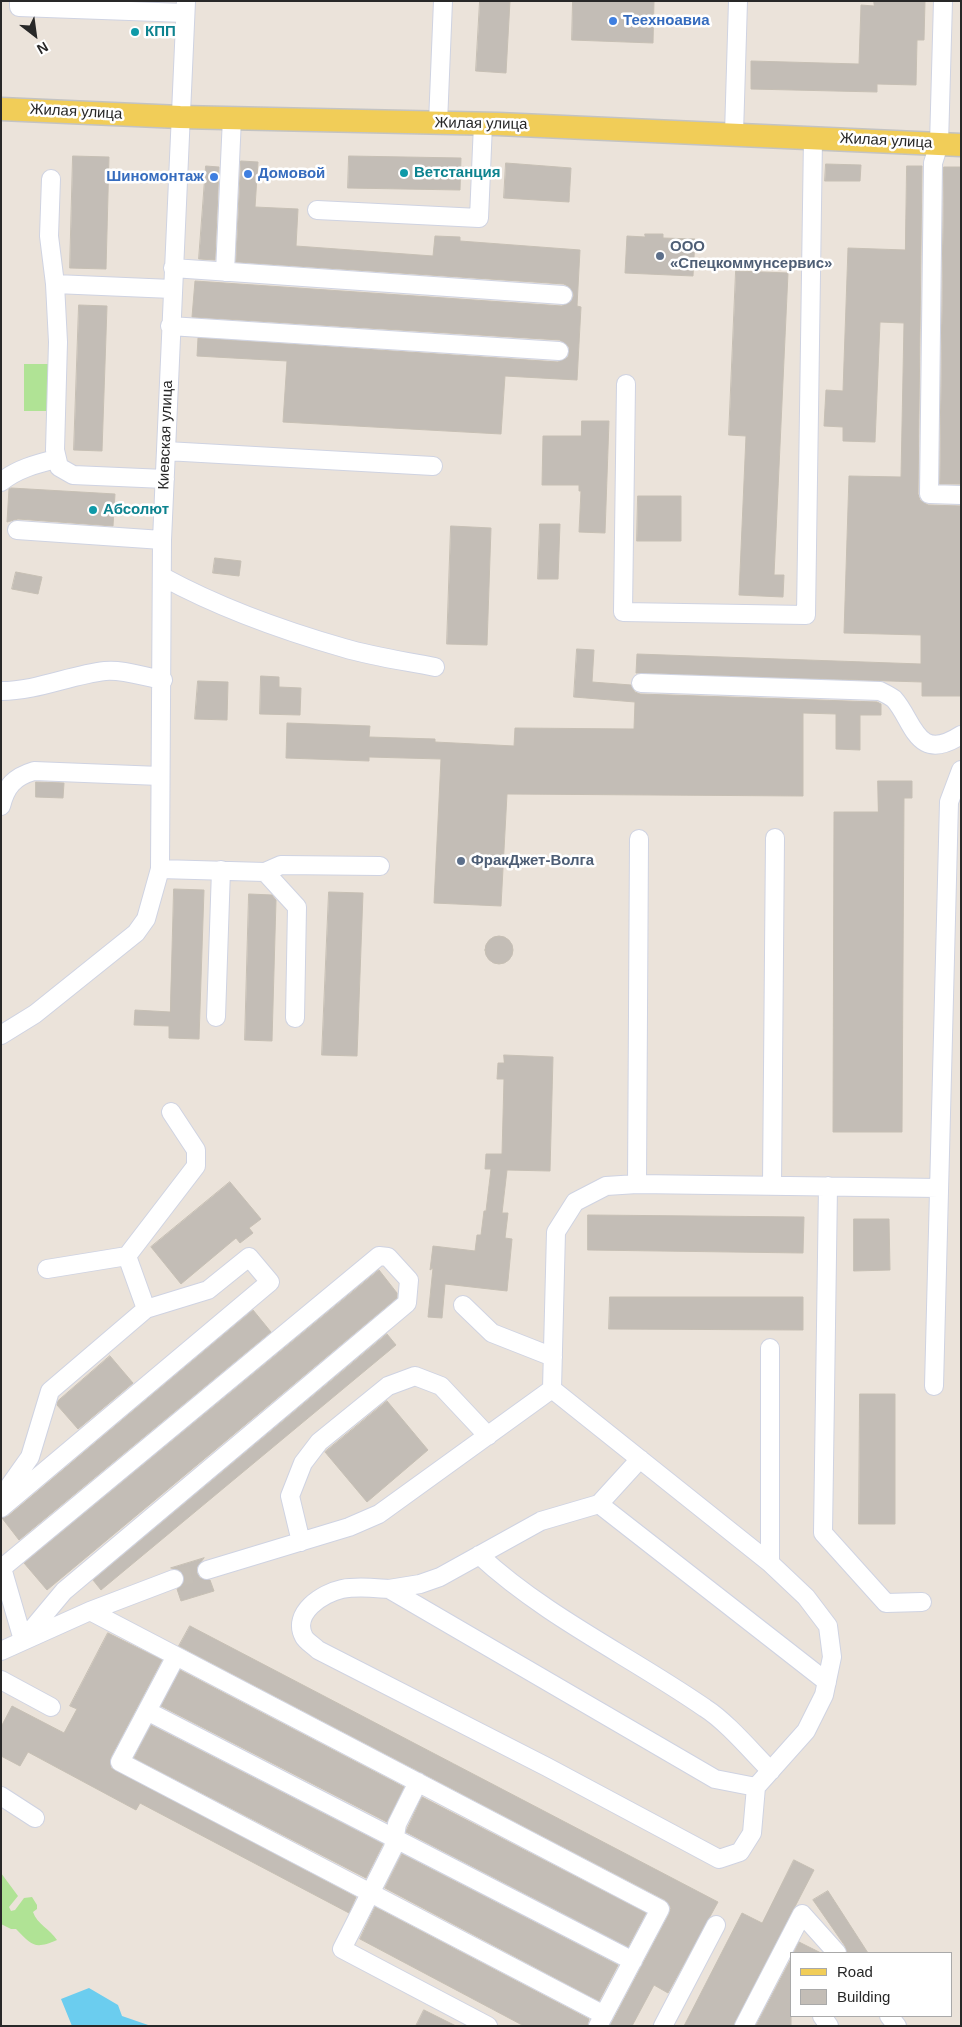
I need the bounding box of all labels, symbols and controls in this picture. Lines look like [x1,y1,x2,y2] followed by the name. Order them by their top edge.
[10,10,60,60] north arrow
[623,12,710,30] place label: Теехноавиа
[607,15,619,27] marker: Теехноавиа
[145,23,176,41] place label: КПП
[129,26,141,38] marker: КПП
[34,39,51,57] text: N
[29,101,123,123] street label: Жилая улица
[434,114,528,134] street label: Жилая улица
[839,130,933,152] street label: Жилая улица
[414,164,500,182] place label: Ветстанция
[258,165,325,183] place label: Домовой
[398,167,410,179] marker: Ветстанция
[106,168,204,186] place label: Шиномонтаж
[242,168,254,180] marker: Домовой
[208,171,220,183] marker: Шиномонтаж
[670,238,832,273] place label: ООО «Спецкоммунсервис»
[654,250,666,262] marker: ООО «Спецкоммунсервис»
[155,380,177,490] street label: Киевская улица
[103,501,169,519] place label: Абсолют
[87,504,99,516] marker: Абсолют
[471,852,594,870] place label: ФракДжет-Волга
[455,855,467,867] marker: ФракДжет-Волга
[790,1952,952,2017] legend
[837,1963,873,1980] text: Road
[837,1988,890,2005] text: Building

